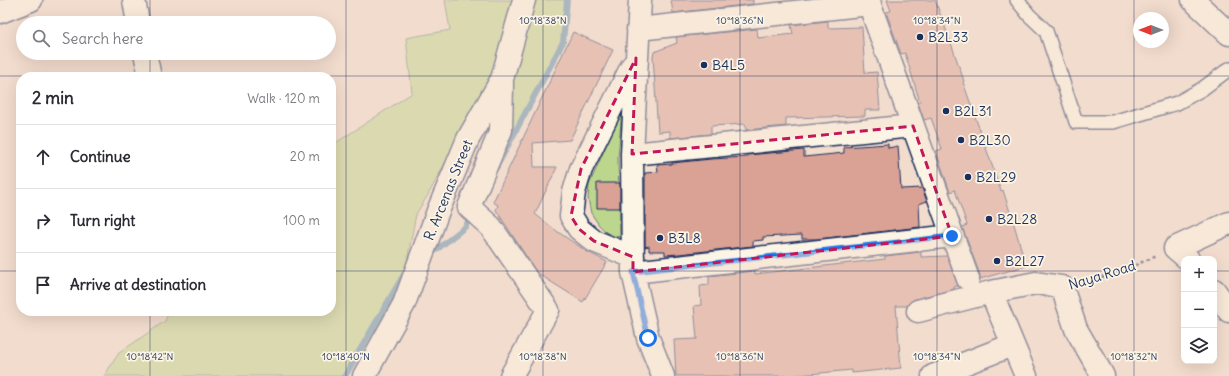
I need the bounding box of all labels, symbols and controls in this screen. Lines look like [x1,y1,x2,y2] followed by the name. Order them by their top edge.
[1133,12,1169,48] north arrow
[519,14,567,27] text: 10°18'38"N
[716,14,764,27] text: 10°18'36"N
[913,14,961,27] text: 10°18'34"N
[16,16,336,60] search box
[30,27,52,49] icon: search
[928,28,968,46] place label: B2L33
[62,29,143,48] text: Search here
[915,32,925,42] marker: B2L33
[712,56,745,74] place label: B4L5
[699,60,709,70] marker: B4L5
[32,87,74,109] text: 2 min
[247,90,320,107] text: Walk · 120 m
[954,102,992,120] place label: B2L31
[941,106,951,116] marker: B2L31
[969,131,1011,149] place label: B2L30
[956,135,966,145] marker: B2L30
[420,137,477,243] street label: R. Arcenas Street
[32,146,54,168] icon: ahead
[70,147,131,166] text: Continue
[290,148,320,165] text: 20 m
[976,168,1016,186] place label: B2L29
[963,172,973,182] marker: B2L29
[32,210,54,232] icon: right
[997,210,1037,228] place label: B2L28
[70,211,135,230] text: Turn right
[283,212,320,229] text: 100 m
[984,214,994,224] marker: B2L28
[943,227,961,245] route end
[668,229,701,247] place label: B3L8
[655,233,665,243] marker: B3L8
[1005,252,1044,270] place label: B2L27
[992,256,1002,266] marker: B2L27
[1066,256,1138,294] street label: Naya Road
[1181,256,1217,364] map controls
[1181,256,1217,292] button: +
[32,274,54,296] icon: arrive
[70,275,206,294] text: Arrive at destination
[1181,292,1217,328] button: −
[1181,328,1217,364] button: layers
[639,329,657,347] route start
[127,350,173,363] text: 10°18'42"N
[322,350,370,363] text: 10°18'40"N
[519,350,567,363] text: 10°18'38"N
[716,350,764,363] text: 10°18'36"N
[913,350,961,363] text: 10°18'34"N
[1110,350,1158,363] text: 10°18'32"N

